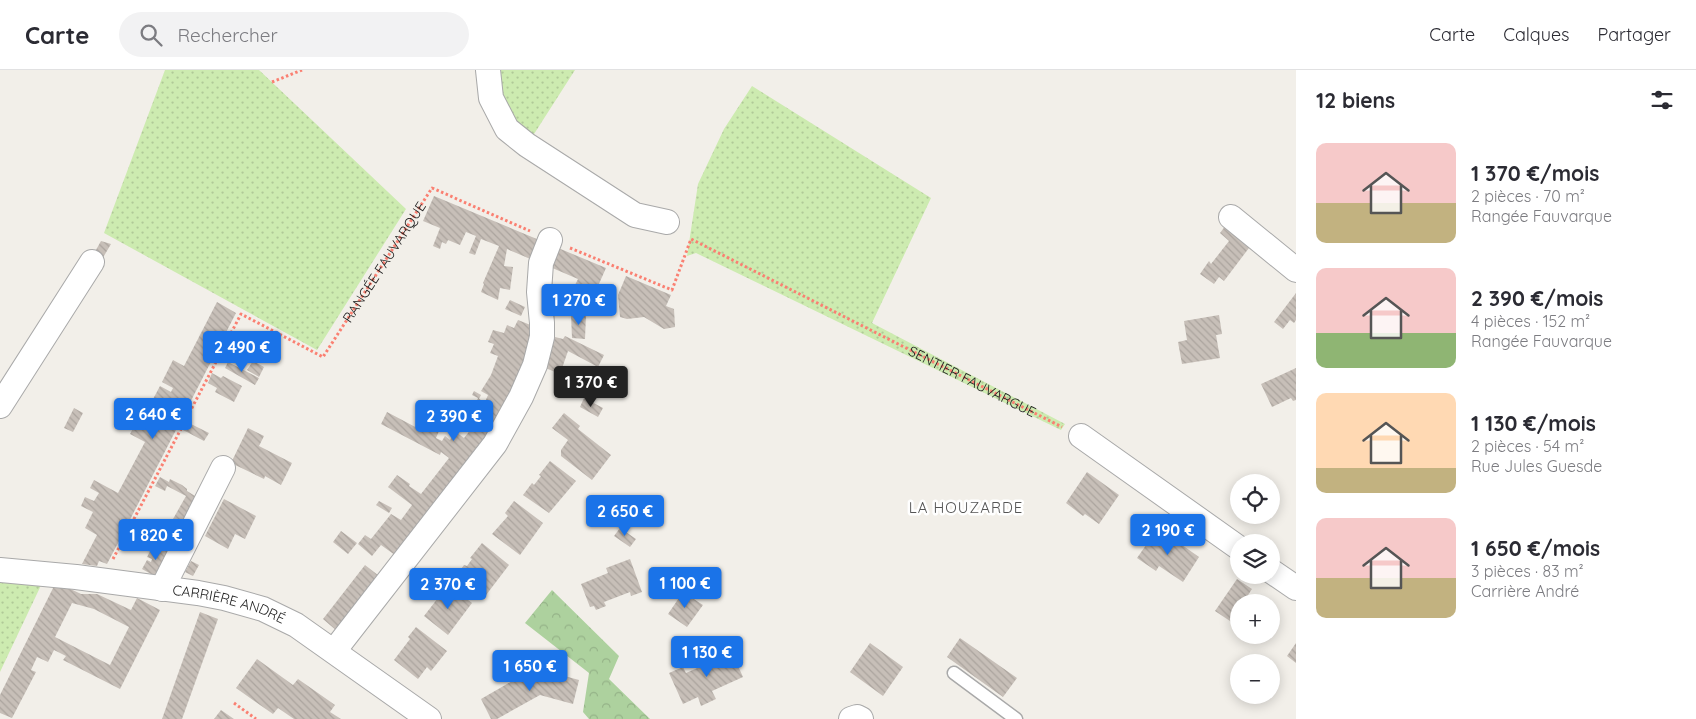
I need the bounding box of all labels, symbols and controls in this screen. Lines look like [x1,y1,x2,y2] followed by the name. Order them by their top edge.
[119,12,469,57] search box
[25,20,89,50] text: Carte
[137,21,165,49] icon: search
[177,23,278,47] text: Rechercher
[1429,23,1475,46] text: Carte
[1503,23,1570,46] text: Calques
[1598,23,1671,46] text: Partager
[1648,86,1676,114] icon: filters
[1316,87,1395,113] text: 12 biens
[1471,160,1599,186] text: 1 370 €/mois
[1356,163,1416,223] icon: home
[1471,186,1585,206] text: 2 pièces · 70 m²
[339,198,430,326] street label: RANGÉE FAUVARQUE
[1471,206,1612,226] text: Rangée Fauvarque
[533,284,625,326] pin: 1 270 €
[1471,285,1603,311] text: 2 390 €/mois
[1356,288,1416,348] icon: home
[553,290,605,310] text: 1 270 €
[1471,311,1590,331] text: 4 pièces · 152 m²
[196,330,288,373] pin: 2 490 €
[1471,331,1612,351] text: Rangée Fauvarque
[214,337,270,357] text: 2 490 €
[906,342,1039,421] street label: SENTIER FAUVARGUE
[545,366,637,408] pin: 1 370 €
[565,372,617,392] text: 1 370 €
[107,398,199,440] pin: 2 640 €
[408,400,500,442] pin: 2 390 €
[125,404,181,424] text: 2 640 €
[426,406,482,426] text: 2 390 €
[1471,410,1596,436] text: 1 130 €/mois
[1356,413,1416,473] icon: home
[1471,436,1584,456] text: 2 pièces · 54 m²
[1471,456,1602,476] text: Rue Jules Guesde
[1230,474,1280,704] map controls
[1230,474,1280,524] button: locate
[579,494,671,537] pin: 2 650 €
[909,498,1023,517] district label: LA HOUZARDE
[597,501,653,521] text: 2 650 €
[1122,514,1214,556] pin: 2 190 €
[110,518,202,561] pin: 1 820 €
[1141,520,1195,540] text: 2 190 €
[130,525,182,545] text: 1 820 €
[1230,534,1280,584] button: layers
[1471,535,1600,561] text: 1 650 €/mois
[1356,538,1416,598] icon: home
[1471,561,1584,581] text: 3 pièces · 83 m²
[639,566,731,609] pin: 1 100 €
[402,568,494,610] pin: 2 370 €
[659,573,711,593] text: 1 100 €
[420,574,476,594] text: 2 370 €
[172,581,288,627] street label: CARRIÈRE ANDRÉ
[1471,581,1579,601] text: Carrière André
[1230,594,1280,644] button: +
[661,636,753,678] pin: 1 130 €
[682,642,732,662] text: 1 130 €
[484,650,576,692] pin: 1 650 €
[1230,654,1280,704] button: −
[503,656,557,676] text: 1 650 €

